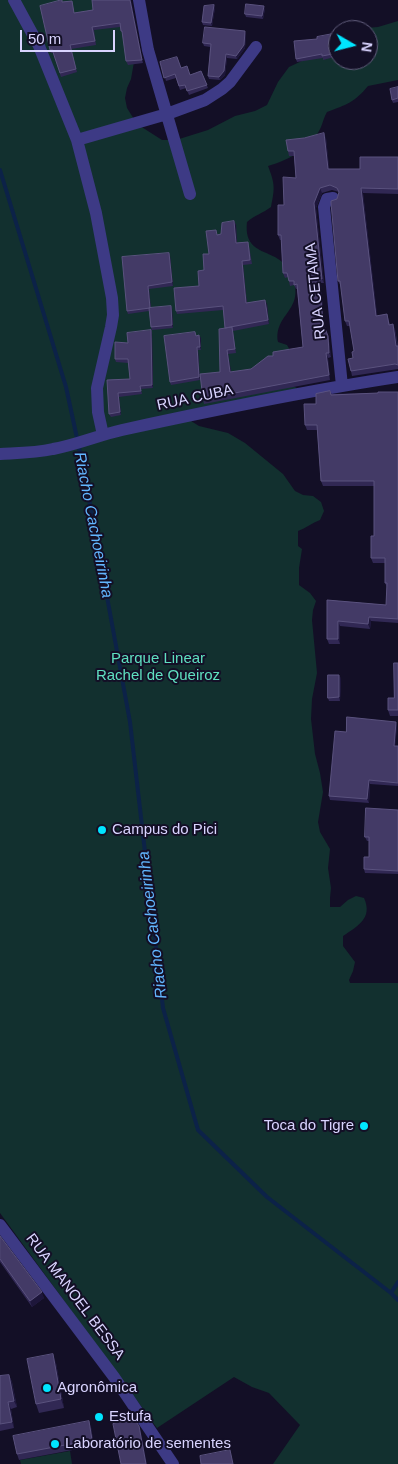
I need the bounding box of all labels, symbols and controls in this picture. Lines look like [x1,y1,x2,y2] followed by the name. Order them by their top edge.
[22,20,118,52] scale bar
[328,20,378,70] north arrow
[28,30,61,47] text: 50 m
[358,41,375,53] text: N
[302,242,330,340] street label: RUA CETAMA
[155,381,235,415] street label: RUA CUBA
[69,450,117,600] water label: Riacho Cachoeirinha
[96,650,220,685] park label: Parque Linear Rachel de Queiroz
[112,821,217,839] place label: Campus do Pici
[96,824,108,836] marker: Campus do Pici
[134,850,172,1000] water label: Riacho Cachoeirinha
[264,1117,354,1135] place label: Toca do Tigre
[358,1120,370,1132] marker: Toca do Tigre
[22,1230,128,1364] street label: RUA MANOEL BESSA
[57,1379,137,1397] place label: Agronômica
[41,1382,53,1394] marker: Agronômica
[109,1408,152,1426] place label: Estufa
[93,1411,105,1423] marker: Estufa
[65,1435,231,1453] place label: Laboratório de sementes
[49,1438,61,1450] marker: Laboratório de sementes

